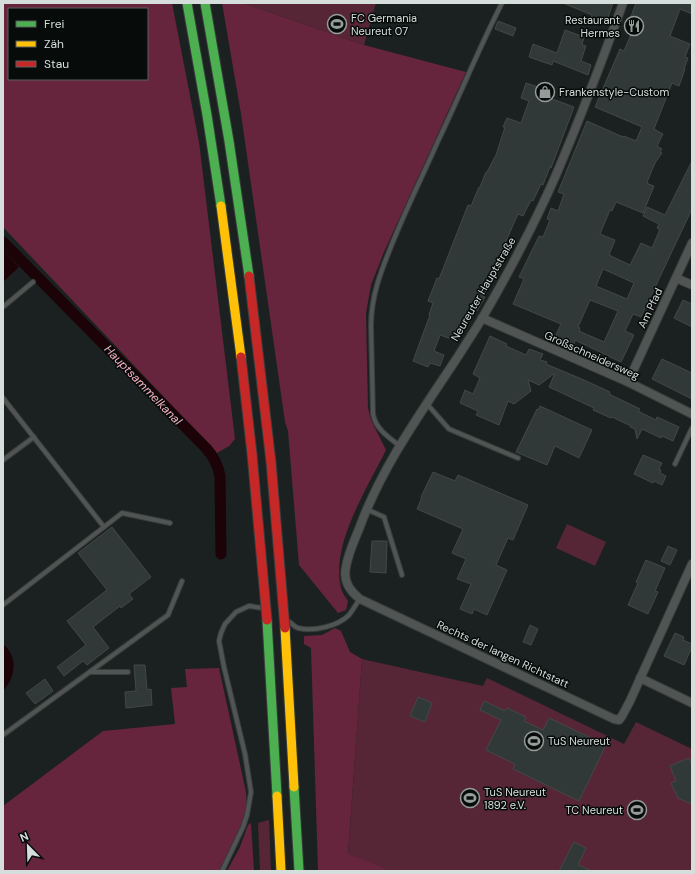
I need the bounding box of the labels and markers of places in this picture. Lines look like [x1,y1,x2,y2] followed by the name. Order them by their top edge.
[351,11,417,38] place label: FC Germania Neureut 07
[326,13,348,35] sports icon: FC Germania Neureut 07
[565,13,620,40] place label: Restaurant Hermes
[623,15,645,37] restaurant icon: Restaurant Hermes
[534,81,556,103] shop icon: Frankenstyle-Custom
[559,85,669,99] place label: Frankenstyle-Custom
[523,730,545,752] sports icon: TuS Neureut
[548,734,610,748] place label: TuS Neureut
[484,785,546,812] place label: TuS Neureut 1892 e.V.
[459,787,481,809] sports icon: TuS Neureut 1892 e.V.
[626,799,648,821] sports icon: TC Neureut
[566,803,623,817] place label: TC Neureut

